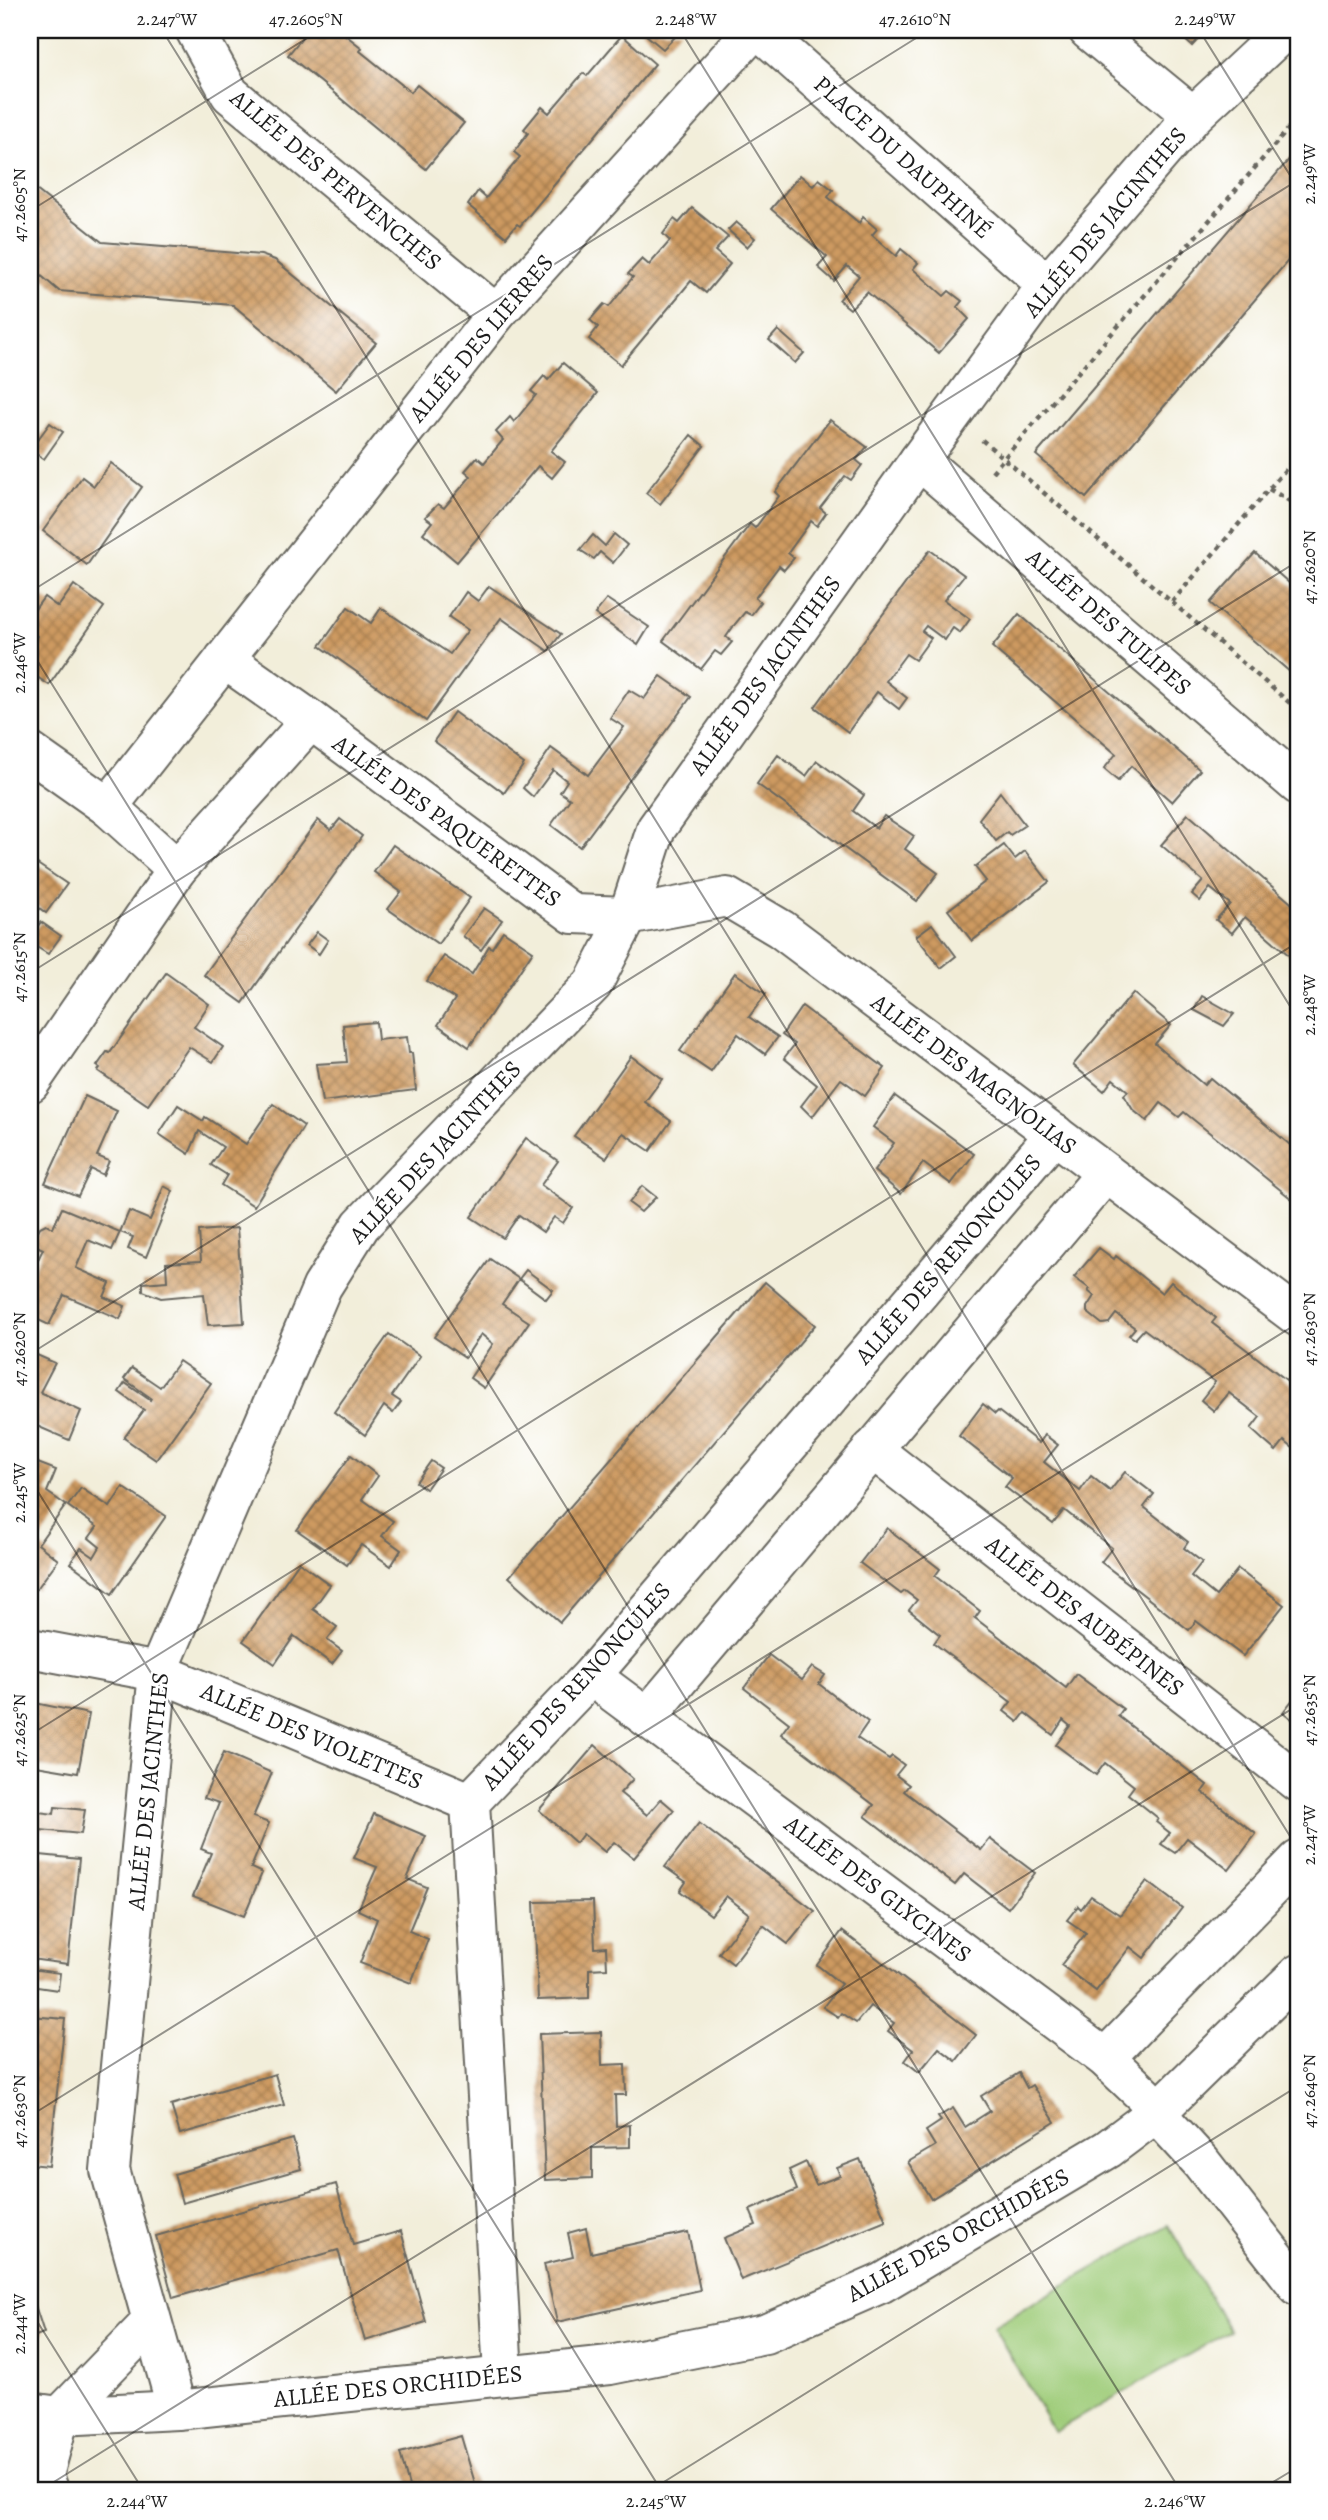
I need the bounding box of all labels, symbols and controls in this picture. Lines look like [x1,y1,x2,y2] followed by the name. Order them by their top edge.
[137,7,197,31] text: 2.247°W
[269,7,343,31] text: 47.2605°N
[655,7,717,31] text: 2.248°W
[879,7,951,31] text: 47.2610°N
[1174,7,1236,31] text: 2.249°W
[807,68,999,246] street label: PLACE DU DAUPHINÉ
[223,81,448,278] street label: ALLÉE DES PERVENCHES
[1015,120,1194,325] street label: ALLÉE DES JACINTHES
[1297,143,1321,205] text: 2.249°W
[7,168,31,242] text: 47.2605°N
[401,247,561,429] street label: ALLÉE DES LIERRES
[1297,530,1321,604] text: 47.2620°N
[1019,541,1198,703] street label: ALLÉE DES TULIPES
[681,569,848,782] street label: ALLÉE DES JACINTHES
[7,632,31,694] text: 2.246°W
[326,727,568,915] street label: ALLÉE DES PAQUERETTES
[7,932,31,1002] text: 47.2615°N
[1297,974,1321,1036] text: 2.248°W
[864,985,1083,1162] street label: ALLÉE DES MAGNOLIAS
[341,1054,528,1251] street label: ALLÉE DES JACINTHES
[847,1147,1048,1372] street label: ALLÉE DES RENONCULES
[1297,1292,1321,1366] text: 47.2630°N
[7,1312,31,1386] text: 47.2620°N
[7,1462,31,1523] text: 2.245°W
[978,1528,1191,1704] street label: ALLÉE DES AUBÉPINES
[473,1575,678,1797] street label: ALLÉE DES RENONCULES
[119,1670,176,1913] street label: ALLÉE DES JACINTHES
[195,1674,428,1797] street label: ALLÉE DES VIOLETTES
[1297,1674,1321,1746] text: 47.2635°N
[7,1694,31,1766] text: 47.2625°N
[1297,1805,1321,1865] text: 2.247°W
[777,1807,978,1970] street label: ALLÉE DES GLYCINES
[1297,2054,1321,2128] text: 47.2640°N
[7,2074,31,2148] text: 47.2630°N
[840,2160,1075,2310] street label: ALLÉE DES ORCHIDÉES
[7,2293,31,2355] text: 2.244°W
[271,2357,524,2415] street label: ALLÉE DES ORCHIDÉES
[106,2489,168,2513] text: 2.244°W
[626,2489,687,2513] text: 2.245°W
[1144,2489,1206,2513] text: 2.246°W

